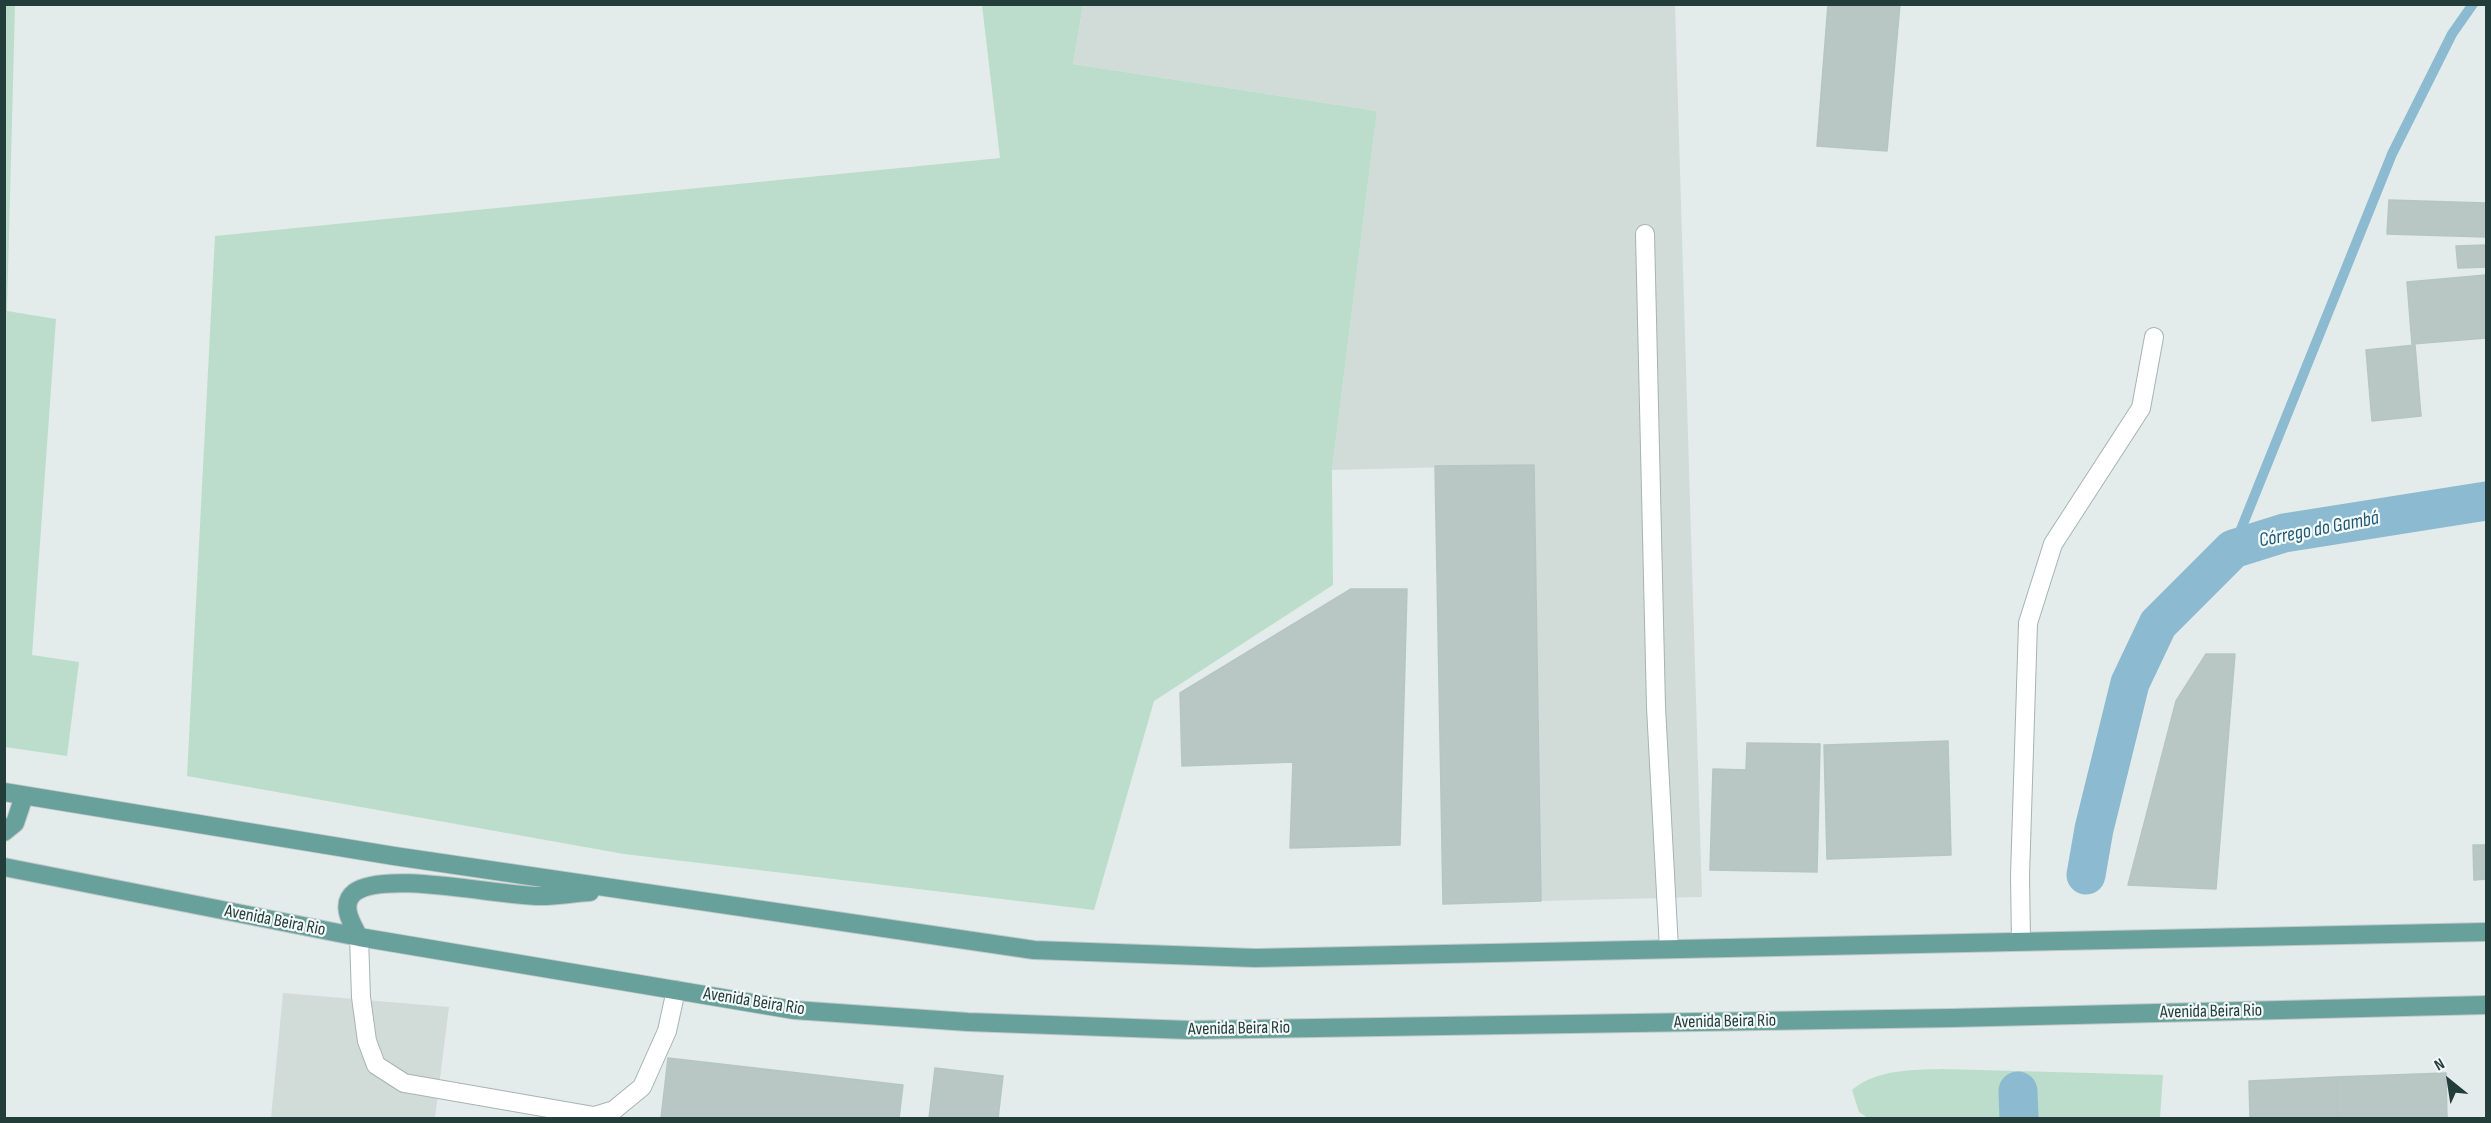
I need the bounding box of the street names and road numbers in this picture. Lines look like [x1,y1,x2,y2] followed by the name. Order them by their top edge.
[223,901,327,941] street label: Avenida Beira Rio
[702,983,806,1021] street label: Avenida Beira Rio
[2160,1000,2262,1024] street label: Avenida Beira Rio
[1674,1010,1776,1034] street label: Avenida Beira Rio
[1188,1017,1290,1041] street label: Avenida Beira Rio

